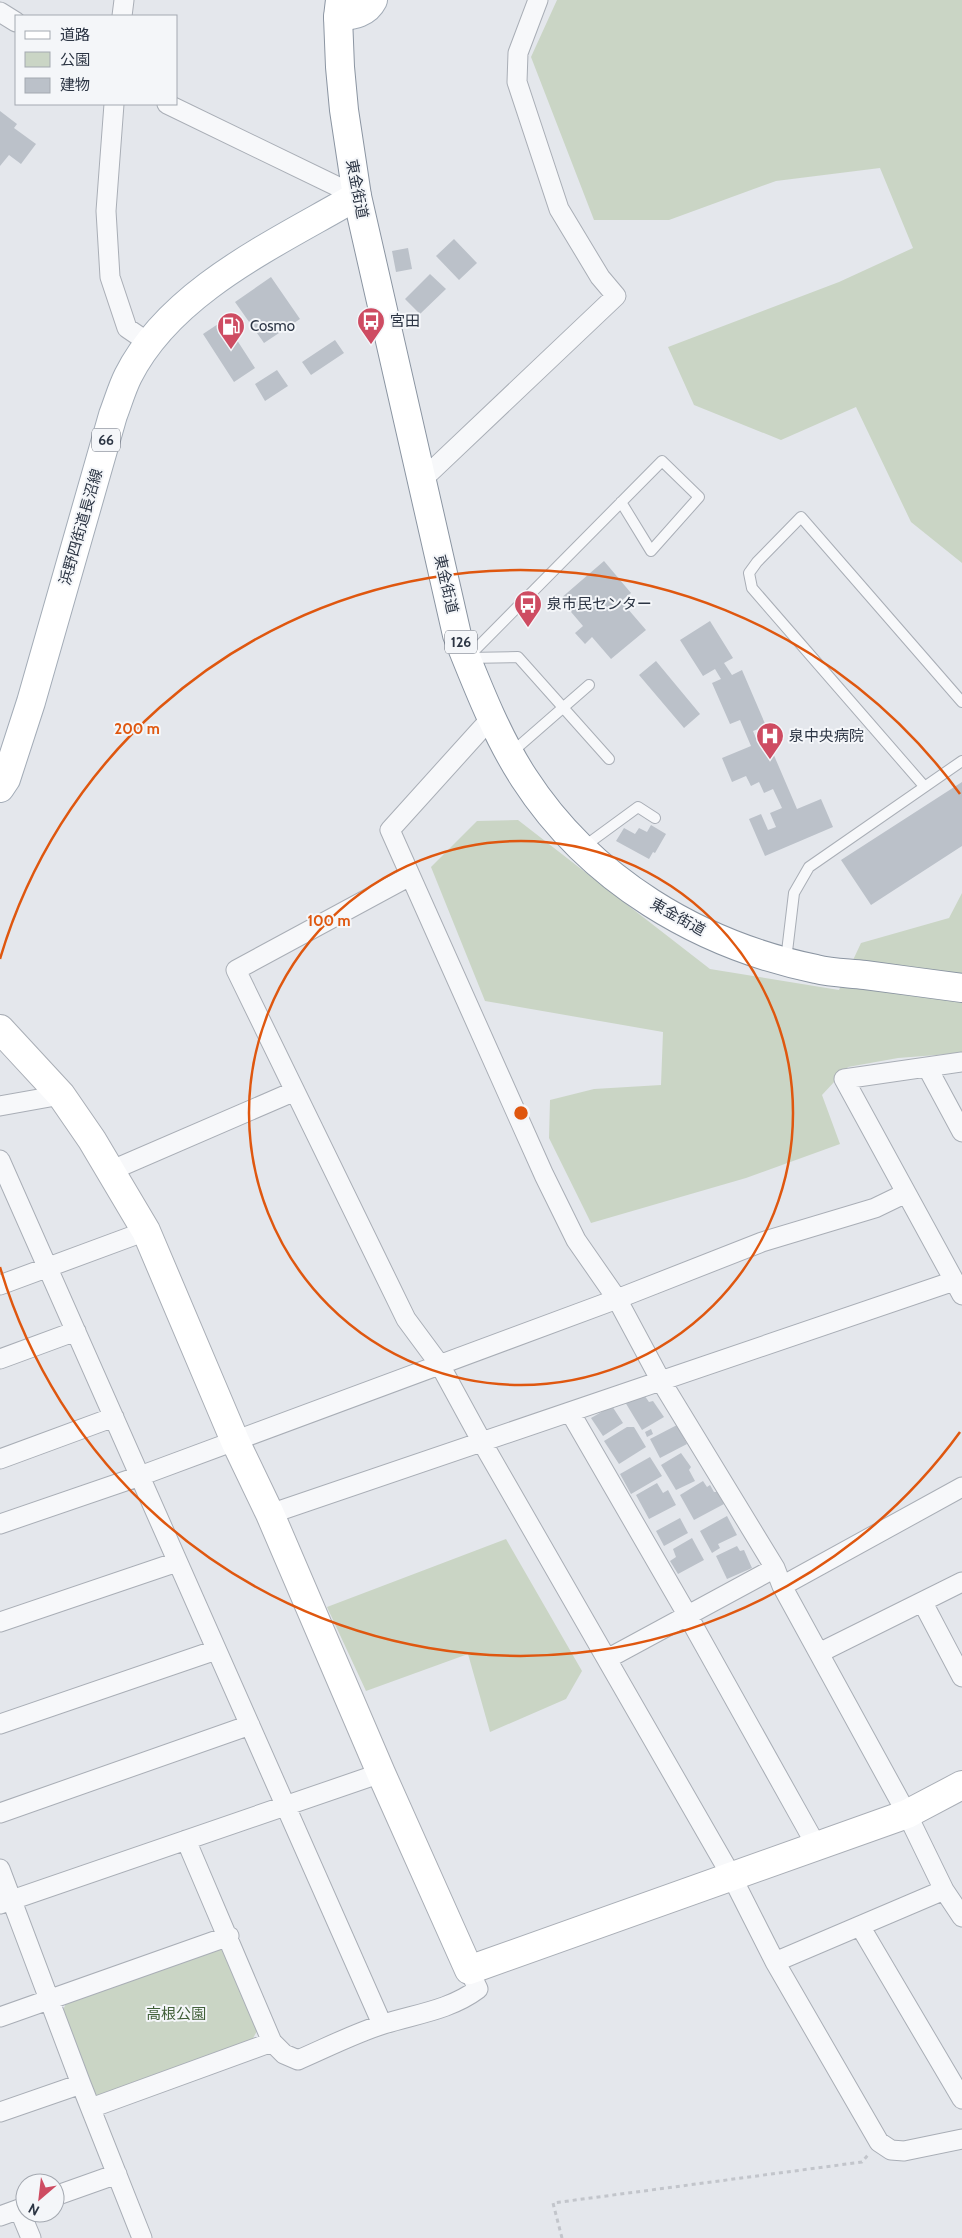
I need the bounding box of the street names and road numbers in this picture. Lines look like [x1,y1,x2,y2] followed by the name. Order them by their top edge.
[342,158,372,220] street label: 東金街道
[92,428,120,452] road number: 66
[56,467,106,587] street label: 浜野四街道長沼線
[430,553,462,615] street label: 東金街道
[445,630,477,654] road number: 126
[647,895,709,939] street label: 東金街道

